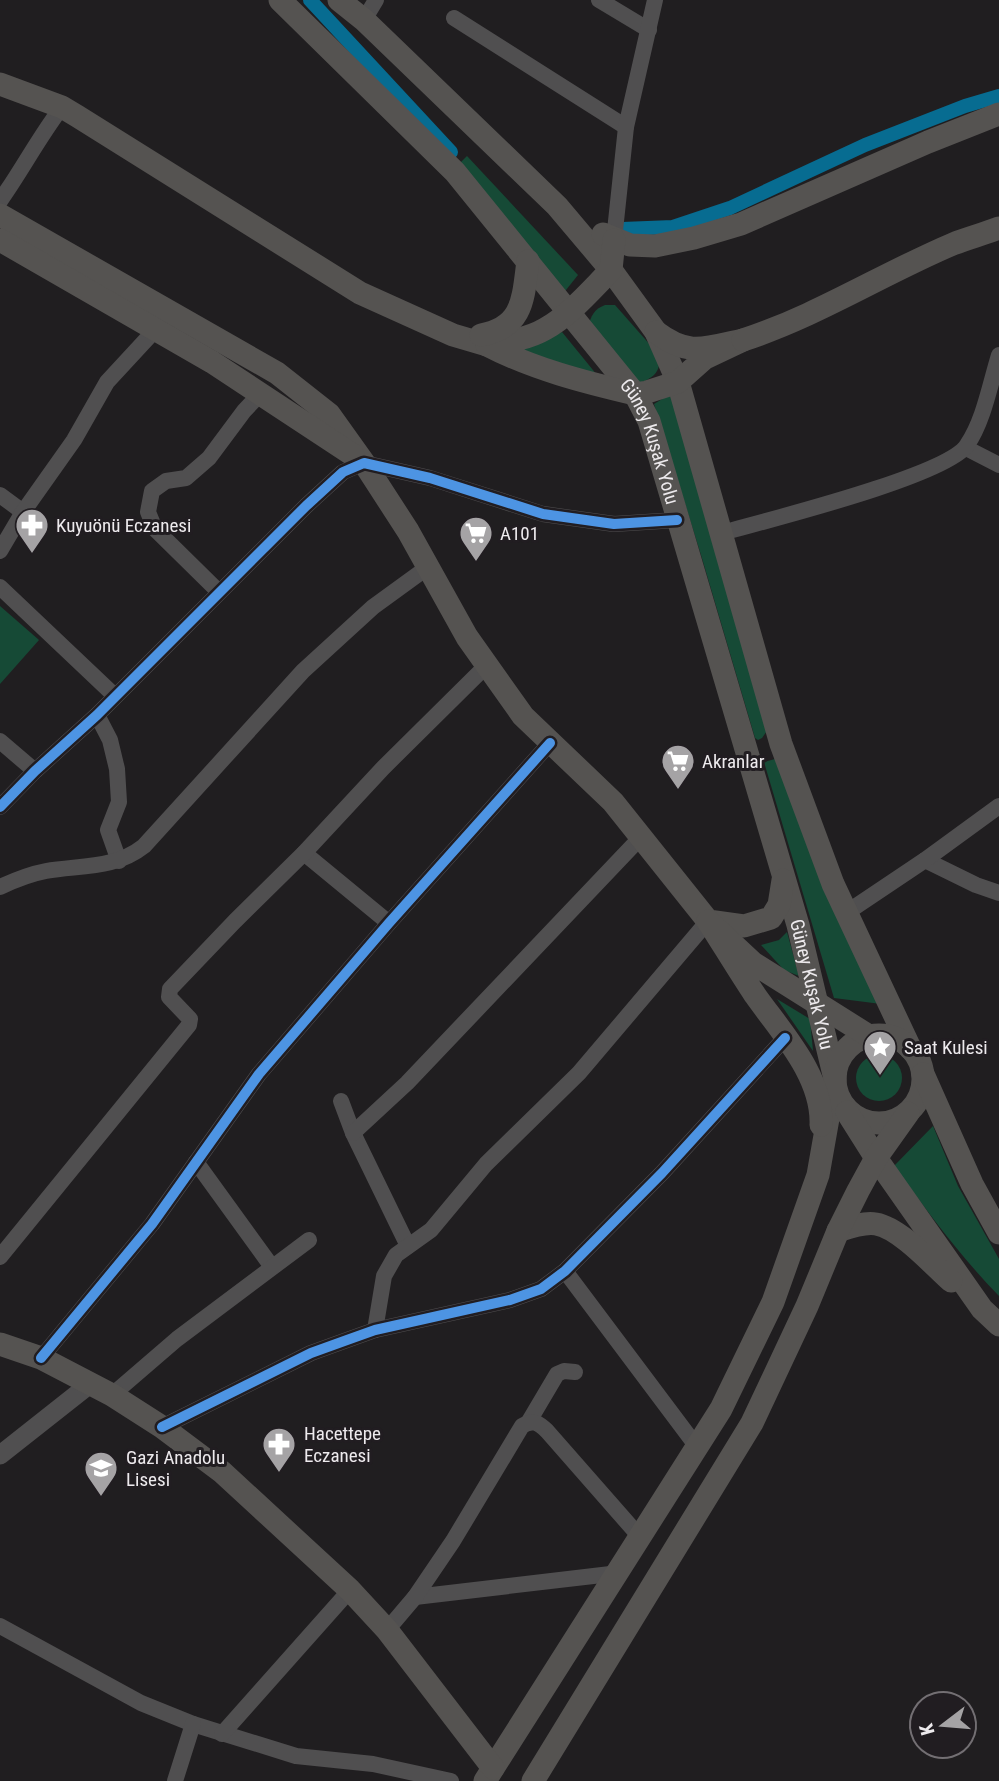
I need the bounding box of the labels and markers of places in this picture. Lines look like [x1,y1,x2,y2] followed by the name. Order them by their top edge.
[13,506,51,555] pharmacy icon: Kuyuönü Eczanesi
[56,514,191,537] place label: Kuyuönü Eczanesi
[457,514,495,563] supermarket icon: A101
[500,522,539,545] place label: A101
[659,742,697,791] supermarket icon: Akranlar
[702,750,765,773] place label: Akranlar
[861,1028,899,1077] place icon: Saat Kulesi
[904,1036,988,1059] place label: Saat Kulesi
[304,1422,381,1467] place label: Hacettepe Eczanesi
[260,1425,298,1474] pharmacy icon: Hacettepe Eczanesi
[126,1446,225,1491] place label: Gazi Anadolu Lisesi
[82,1449,120,1498] school or university icon: Gazi Anadolu Lisesi

